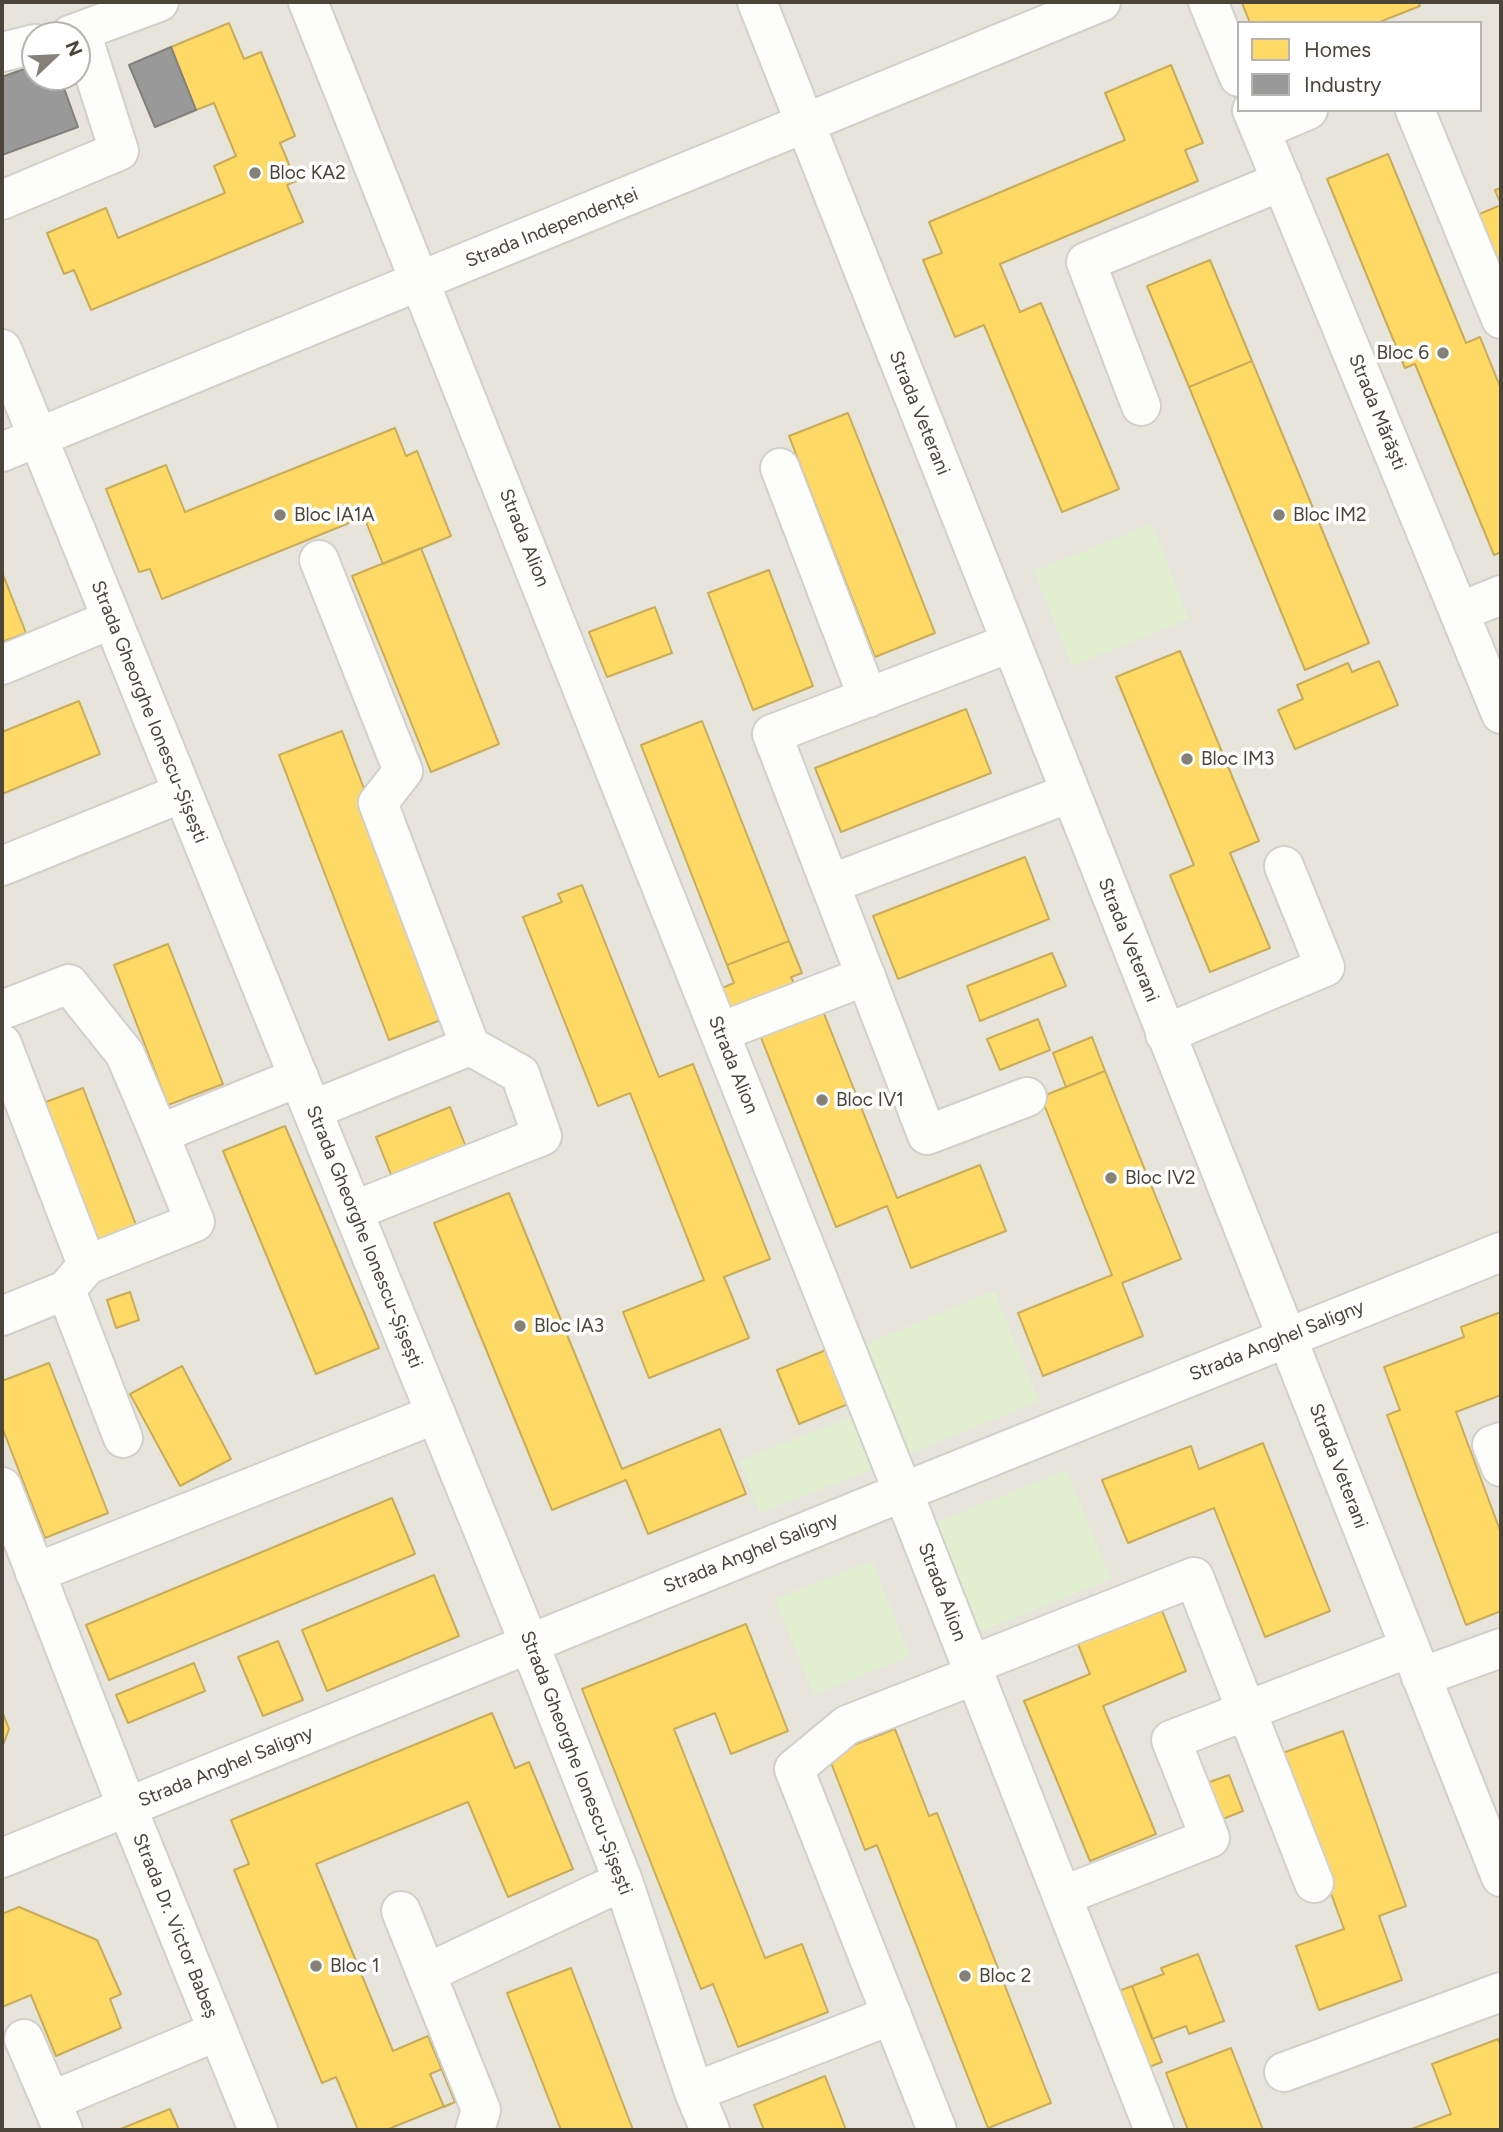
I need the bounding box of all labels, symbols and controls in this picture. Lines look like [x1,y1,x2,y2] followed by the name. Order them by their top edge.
[21,21,91,91] north arrow
[1237,21,1482,112] legend
[60,37,87,60] text: N
[1304,37,1371,62] text: Homes
[1304,72,1381,97] text: Industry
[269,162,346,184] place label: Bloc KA2
[247,165,263,181] marker: Bloc KA2
[462,183,642,273] street label: Strada Independenței
[1376,342,1429,364] place label: Bloc 6
[1435,345,1451,361] marker: Bloc 6
[884,348,954,478] street label: Strada Veterani
[1343,351,1411,473] street label: Strada Mărăști
[494,486,554,590] street label: Strada Alion
[294,504,375,526] place label: Bloc IA1A
[1293,504,1367,526] place label: Bloc IM2
[272,507,288,523] marker: Bloc IA1A
[1271,507,1287,523] marker: Bloc IM2
[86,578,212,846] street label: Strada Gheorghe Ionescu-Șișești
[1201,748,1274,770] place label: Bloc IM3
[1179,751,1195,767] marker: Bloc IM3
[1093,875,1163,1005] street label: Strada Veterani
[703,1013,763,1117] street label: Strada Alion
[836,1089,904,1111] place label: Bloc IV1
[814,1092,830,1108] marker: Bloc IV1
[301,1103,427,1371] street label: Strada Gheorghe Ionescu-Șișești
[1125,1167,1196,1189] place label: Bloc IV2
[1103,1170,1119,1186] marker: Bloc IV2
[1186,1295,1368,1387] street label: Strada Anghel Saligny
[534,1315,604,1337] place label: Bloc IA3
[512,1318,528,1334] marker: Bloc IA3
[1304,1400,1372,1532] street label: Strada Veterani
[660,1507,842,1599] street label: Strada Anghel Saligny
[913,1540,971,1644] street label: Strada Alion
[515,1628,637,1898] street label: Strada Gheorghe Ionescu-Șișești
[135,1721,317,1813] street label: Strada Anghel Saligny
[127,1830,223,2022] street label: Strada Dr. Victor Babeș
[330,1955,380,1977] place label: Bloc 1
[308,1958,324,1974] marker: Bloc 1
[979,1965,1031,1987] place label: Bloc 2
[957,1968,973,1984] marker: Bloc 2

